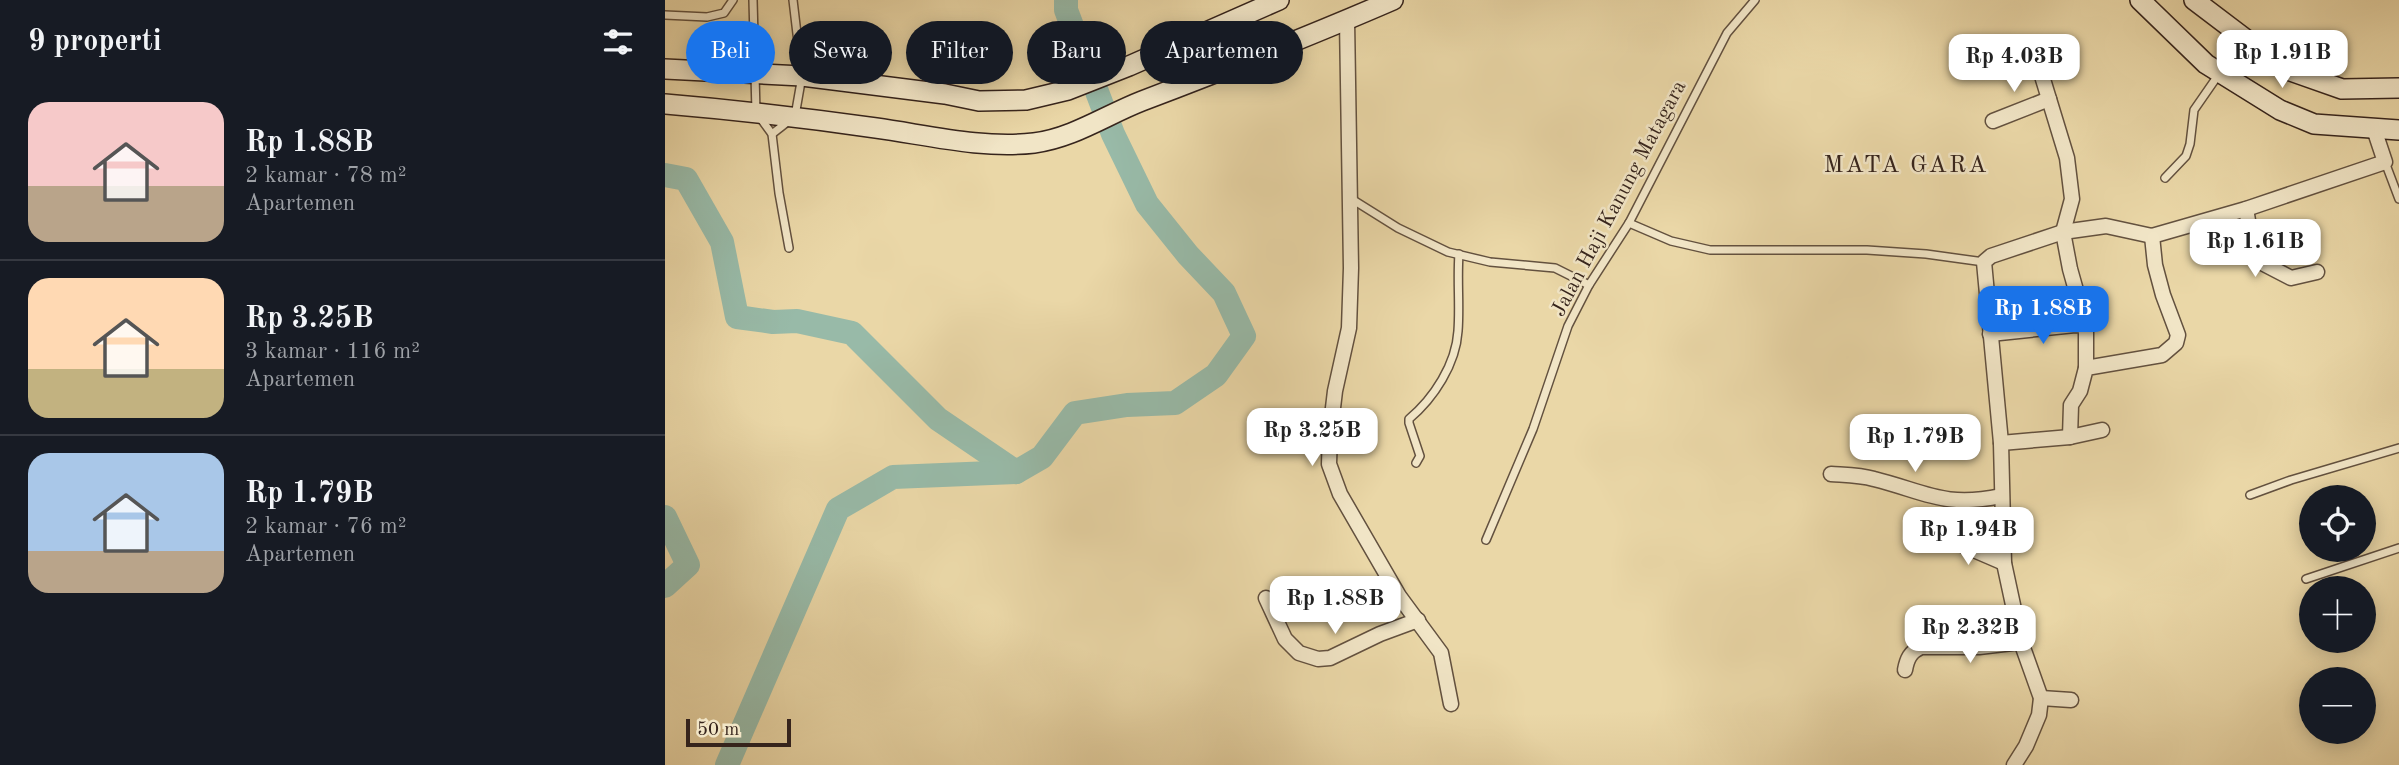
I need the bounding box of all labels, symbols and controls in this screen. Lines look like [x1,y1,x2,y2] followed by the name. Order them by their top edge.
[686,21,775,84] chip: Beli
[789,21,892,84] chip: Sewa
[906,21,1013,84] chip: Filter
[1027,21,1126,84] chip: Baru
[1140,21,1303,84] chip: Apartemen
[599,23,637,61] icon: filters
[28,27,162,57] text: 9 properti
[2210,31,2354,90] pin: Rp 1.91B
[1942,34,2086,94] pin: Rp 4.03B
[2233,41,2331,64] text: Rp 1.91B
[1965,45,2063,68] text: Rp 4.03B
[1548,77,1691,320] street label: Jalan Haji Kanung Matagara
[245,128,374,158] text: Rp 1.88B
[84,130,168,214] icon: home
[1824,154,1988,178] district label: MATA GARA
[245,164,407,187] text: 2 kamar · 78 m²
[245,192,355,215] text: Apartemen
[2183,219,2327,279] pin: Rp 1.61B
[2206,230,2304,253] text: Rp 1.61B
[1971,286,2115,346] pin: Rp 1.88B
[1994,297,2092,320] text: Rp 1.88B
[245,304,374,334] text: Rp 3.25B
[84,306,168,390] icon: home
[245,340,420,363] text: 3 kamar · 116 m²
[245,368,355,391] text: Apartemen
[1240,408,1384,468] pin: Rp 3.25B
[1843,414,1987,474] pin: Rp 1.79B
[1263,419,1361,442] text: Rp 3.25B
[1866,425,1964,448] text: Rp 1.79B
[245,479,374,509] text: Rp 1.79B
[84,481,168,565] icon: home
[2299,485,2376,744] map controls
[2299,485,2376,562] button: locate
[1896,508,2040,567] pin: Rp 1.94B
[245,515,407,538] text: 2 kamar · 76 m²
[1919,518,2017,541] text: Rp 1.94B
[245,543,355,566] text: Apartemen
[1263,576,1407,636] pin: Rp 1.88B
[2299,576,2376,653] button: +
[1286,587,1384,610] text: Rp 1.88B
[1898,606,2042,665] pin: Rp 2.32B
[1921,616,2019,639] text: Rp 2.32B
[2299,667,2376,744] button: −
[686,716,791,748] scale bar
[697,721,739,740] text: 50 m

